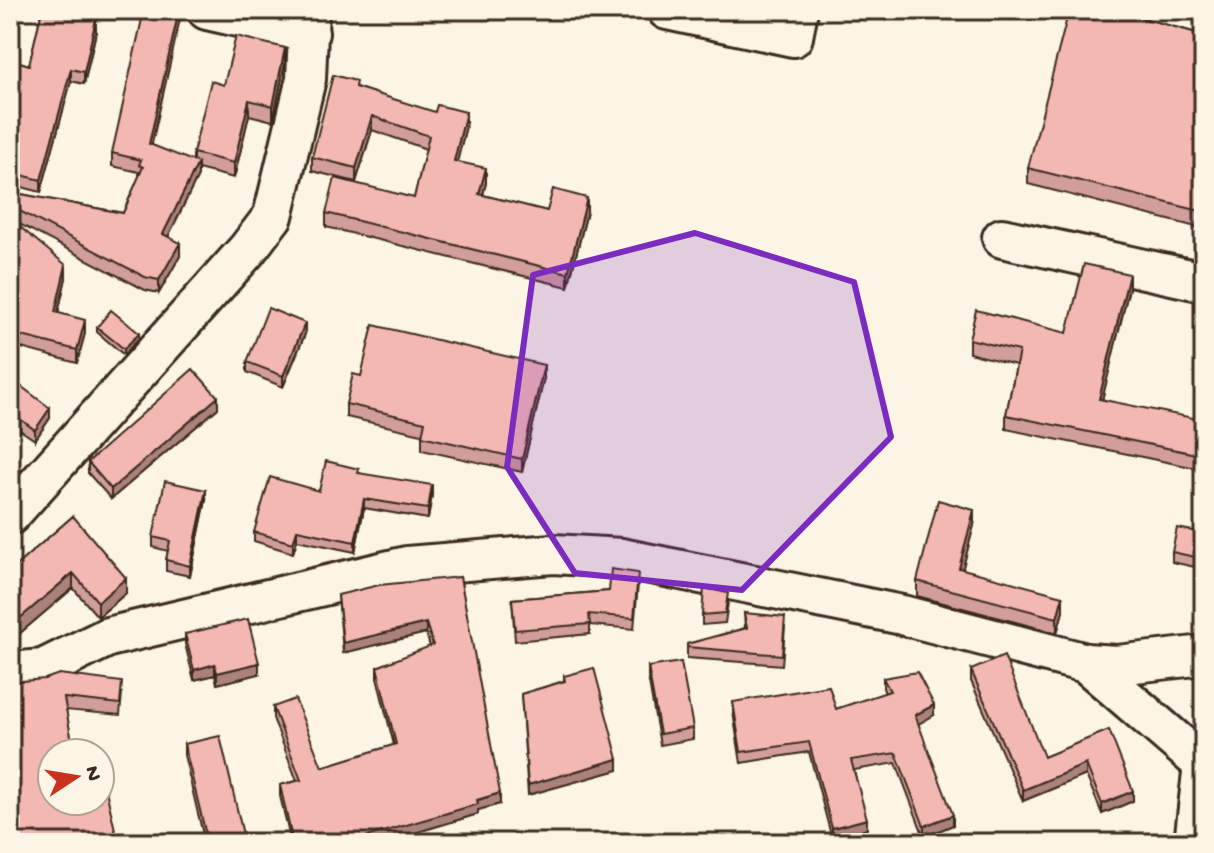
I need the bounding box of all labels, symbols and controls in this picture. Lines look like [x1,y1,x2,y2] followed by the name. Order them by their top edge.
[36,737,116,817] north arrow
[77,764,106,783] text: N

